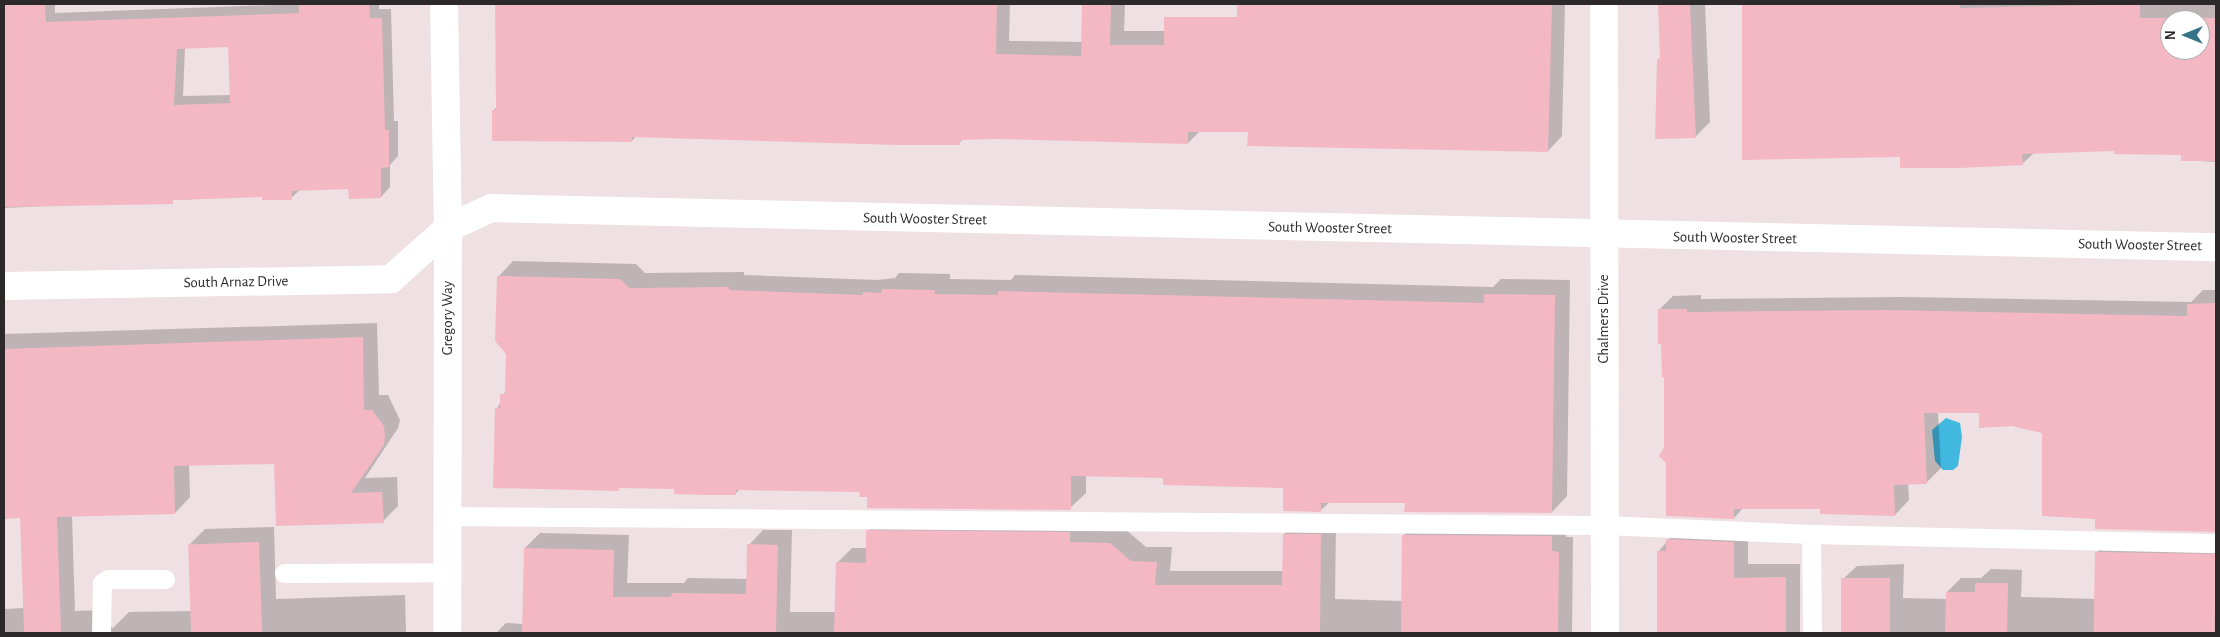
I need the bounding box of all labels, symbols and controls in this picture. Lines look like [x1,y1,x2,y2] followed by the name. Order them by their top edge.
[2160,10,2210,60] north arrow
[2164,30,2178,40] text: N
[863,209,987,229] street label: South Wooster Street
[1268,218,1392,238] street label: South Wooster Street
[1673,228,1797,248] street label: South Wooster Street
[2078,235,2202,255] street label: South Wooster Street
[183,272,289,292] street label: South Arnaz Drive
[1595,274,1613,364] street label: Chalmers Drive
[439,281,457,355] street label: Gregory Way

